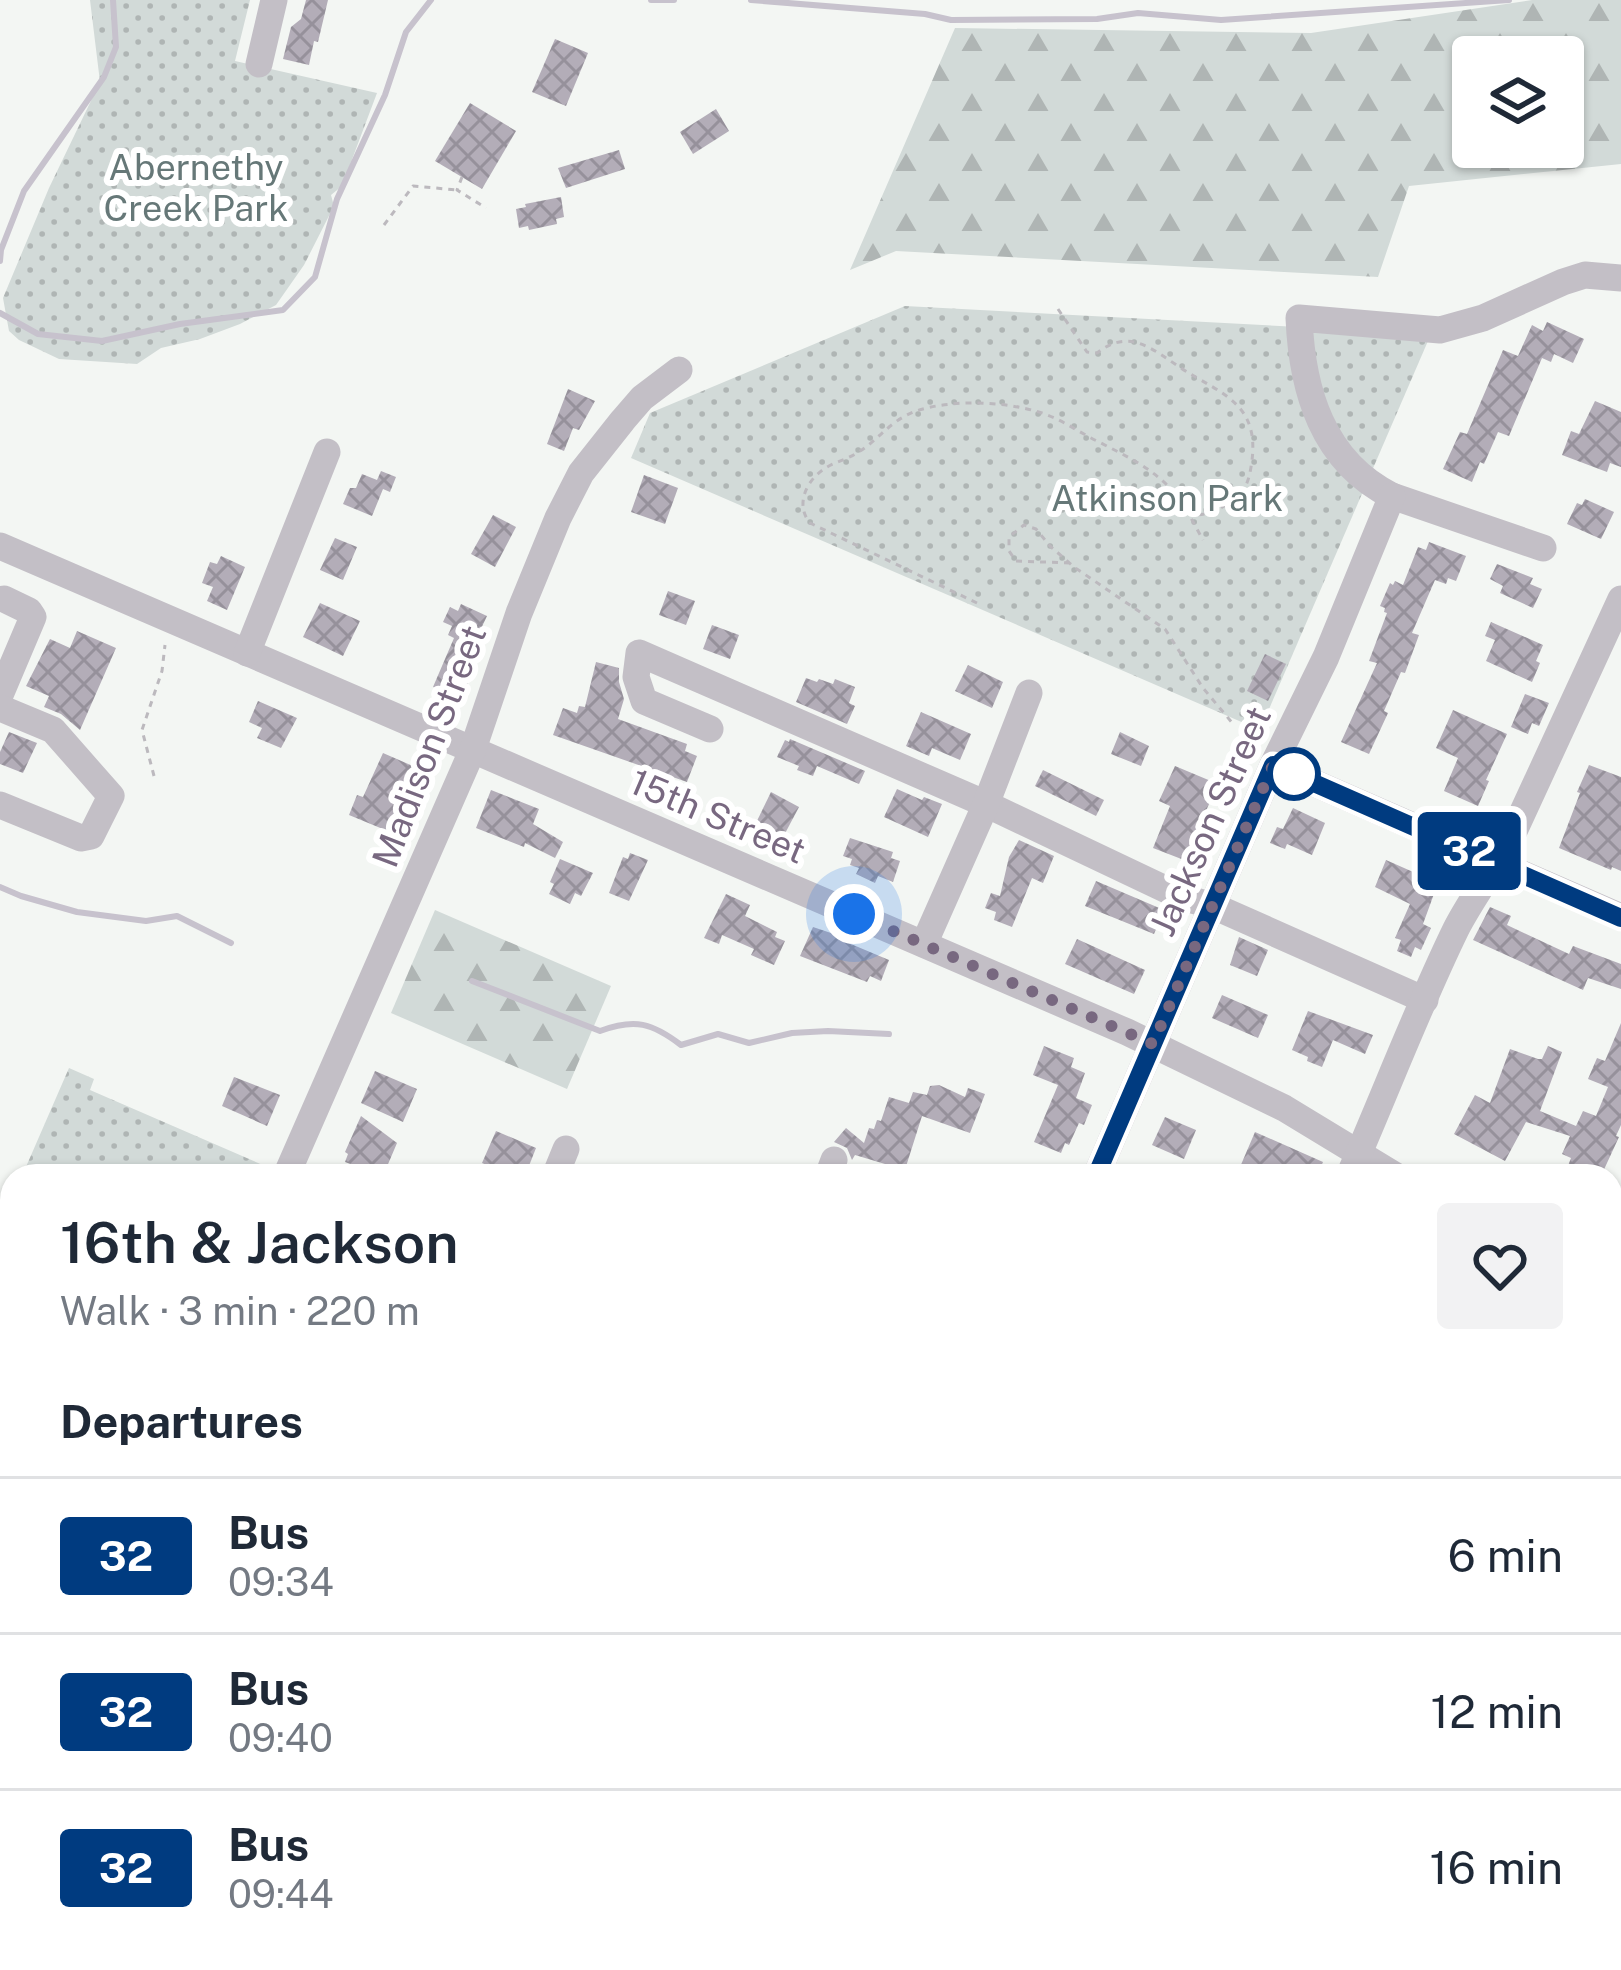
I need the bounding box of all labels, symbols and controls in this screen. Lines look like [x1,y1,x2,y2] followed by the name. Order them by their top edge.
[1452,36,1584,168] map controls
[1452,36,1584,168] button: layers
[103,146,289,229] park label: Abernethy Creek Park
[1051,477,1283,519] park label: Atkinson Park
[364,619,494,873] street label: Madison Street
[1141,700,1279,942] street label: Jackson Street
[1269,749,1319,799] unlabelled marker
[624,760,812,872] street label: 15th Street
[1415,812,1523,890] line badge: 32
[1442,826,1496,875] text: 32
[824,884,884,944] your location
[1437,1203,1563,1329] button: heart
[60,1209,459,1276] text: 16th & Jackson
[60,1288,420,1334] text: Walk · 3 min · 220 m
[60,1395,303,1448] text: Departures
[228,1506,309,1559] text: Bus
[1448,1529,1563,1582] text: 6 min
[99,1531,153,1580] text: 32
[228,1559,334,1605] text: 09:34
[228,1662,309,1715] text: Bus
[1431,1685,1563,1738] text: 12 min
[99,1687,153,1736] text: 32
[228,1715,333,1761] text: 09:40
[228,1818,309,1871] text: Bus
[1429,1841,1563,1894] text: 16 min
[99,1843,153,1892] text: 32
[228,1871,334,1917] text: 09:44

